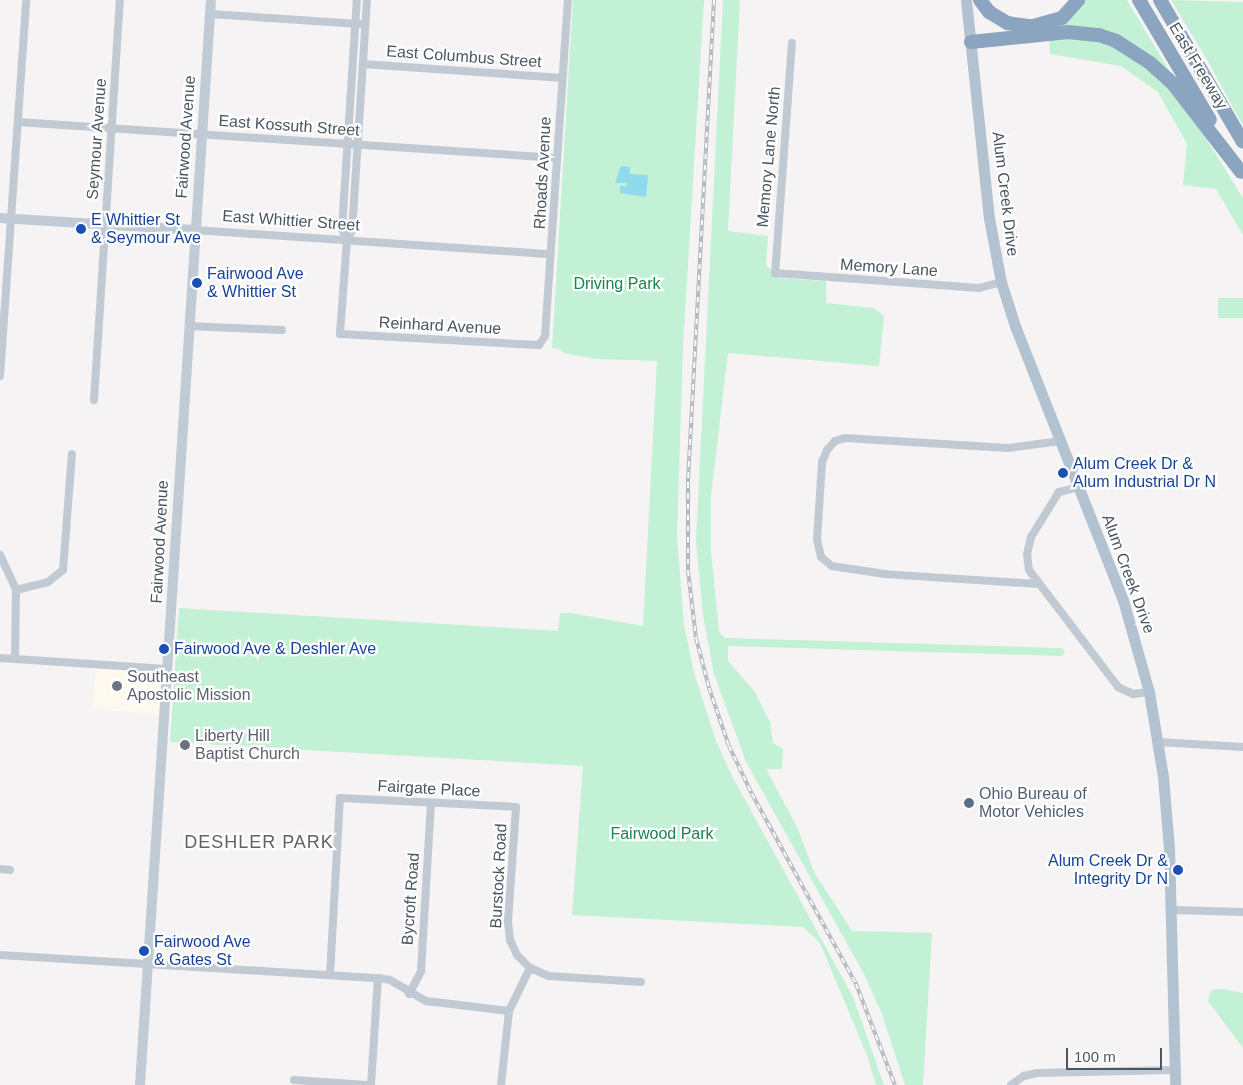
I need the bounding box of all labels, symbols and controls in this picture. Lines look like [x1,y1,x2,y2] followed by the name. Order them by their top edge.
[1165,19,1231,113] street label: East Freeway
[386,42,542,72] street label: East Columbus Street
[172,74,200,200] street label: Fairwood Avenue
[83,77,111,201] street label: Seymour Avenue
[753,86,785,228] street label: Memory Lane North
[218,111,360,141] street label: East Kossuth Street
[530,116,556,230] street label: Rhoads Avenue
[988,131,1022,257] street label: Alum Creek Drive
[222,207,360,235] street label: East Whittier Street
[91,210,202,248] place label: E Whittier St & Seymour Ave
[75,223,87,235] marker: E Whittier St & Seymour Ave
[840,255,938,281] street label: Memory Lane
[207,264,305,302] place label: Fairwood Ave & Whittier St
[573,274,661,294] park label: Driving Park
[191,277,203,289] marker: Fairwood Ave & Whittier St
[378,313,502,339] street label: Reinhard Avenue
[1073,454,1216,492] place label: Alum Creek Dr & Alum Industrial Dr N
[1057,467,1069,479] marker: Alum Creek Dr & Alum Industrial Dr N
[147,479,173,605] street label: Fairwood Avenue
[1098,512,1158,636] street label: Alum Creek Drive
[174,639,378,659] place label: Fairwood Ave & Deshler Ave
[158,643,170,655] marker: Fairwood Ave & Deshler Ave
[127,667,251,705] place label: Southeast Apostolic Mission
[111,680,123,692] marker: Southeast Apostolic Mission
[195,726,300,764] place label: Liberty Hill Baptist Church
[179,739,191,751] marker: Liberty Hill Baptist Church
[377,777,481,801] street label: Fairgate Place
[979,784,1087,822] place label: Ohio Bureau of Motor Vehicles
[963,797,975,809] marker: Ohio Bureau of Motor Vehicles
[487,823,511,929] street label: Burstock Road
[610,824,714,844] park label: Fairwood Park
[183,831,335,853] district label: DESHLER PARK
[1048,851,1168,889] place label: Alum Creek Dr & Integrity Dr N
[398,852,424,946] street label: Bycroft Road
[1172,864,1184,876] marker: Alum Creek Dr & Integrity Dr N
[154,932,252,970] place label: Fairwood Ave & Gates St
[138,945,150,957] marker: Fairwood Ave & Gates St
[1068,1038,1164,1070] scale bar
[1074,1048,1116,1065] text: 100 m

